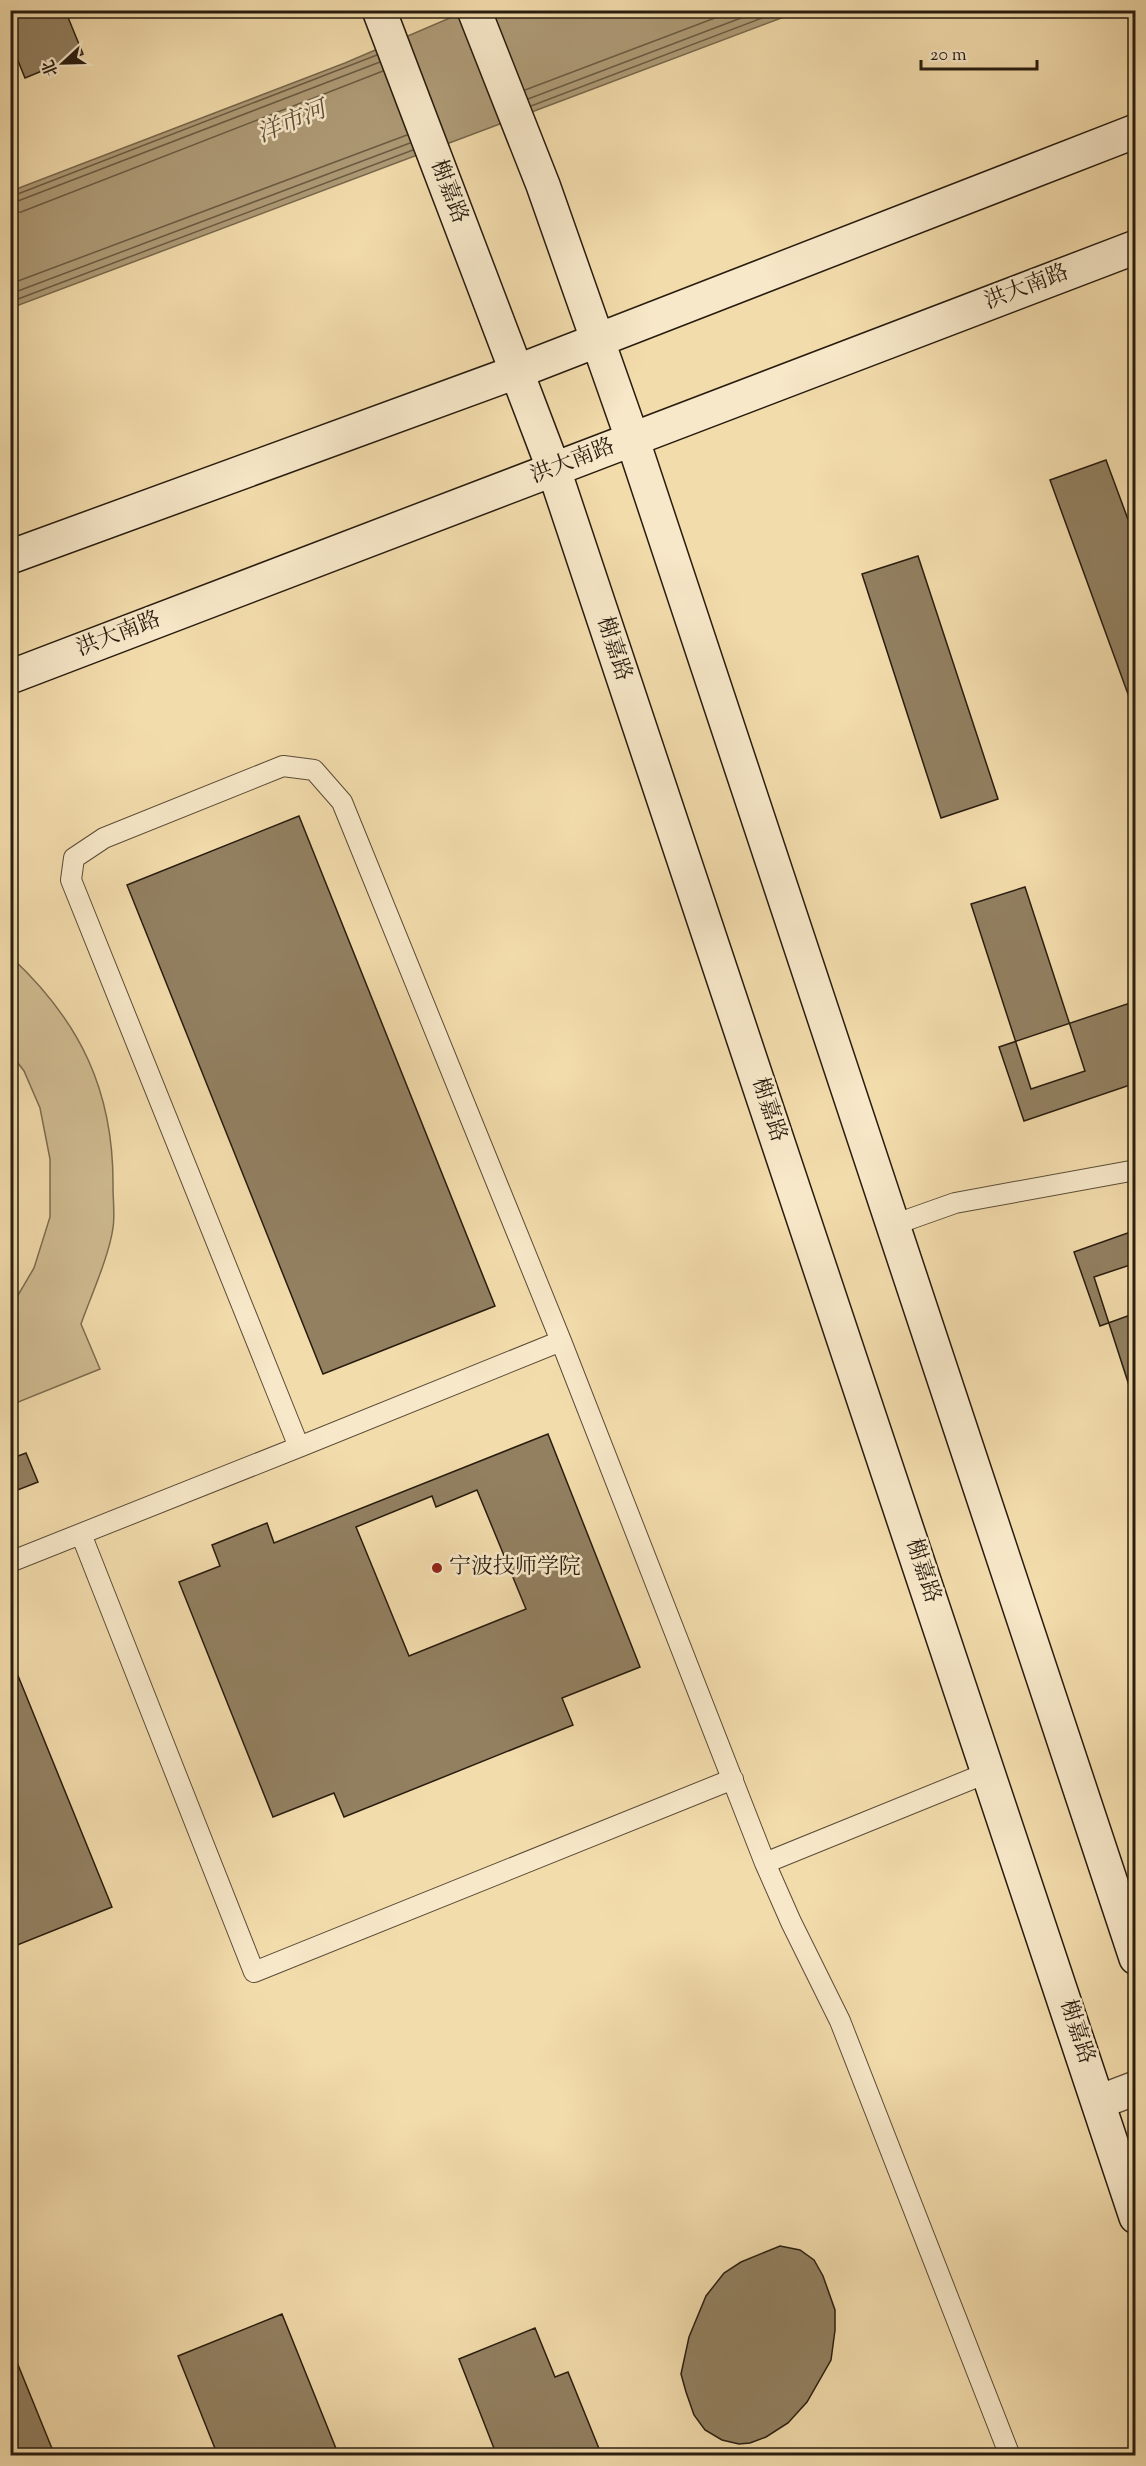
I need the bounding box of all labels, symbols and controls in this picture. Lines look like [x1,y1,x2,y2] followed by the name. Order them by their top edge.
[33,33,93,93] north arrow
[921,33,1036,71] scale bar
[930,43,967,69] text: 20 m
[38,56,65,79] text: 北
[252,92,335,152] water label: 洋市河
[421,155,475,229] street label: 榭嘉路
[980,257,1074,319] street label: 洪大南路
[526,431,620,493] street label: 洪大南路
[72,604,166,666] street label: 洪大南路
[588,613,638,685] street label: 榭嘉路
[743,1074,793,1146] street label: 榭嘉路
[897,1535,947,1607] street label: 榭嘉路
[449,1552,581,1584] place label: 宁波技师学院
[430,1561,444,1575] marker: 宁波技师学院
[1051,1996,1101,2068] street label: 榭嘉路

